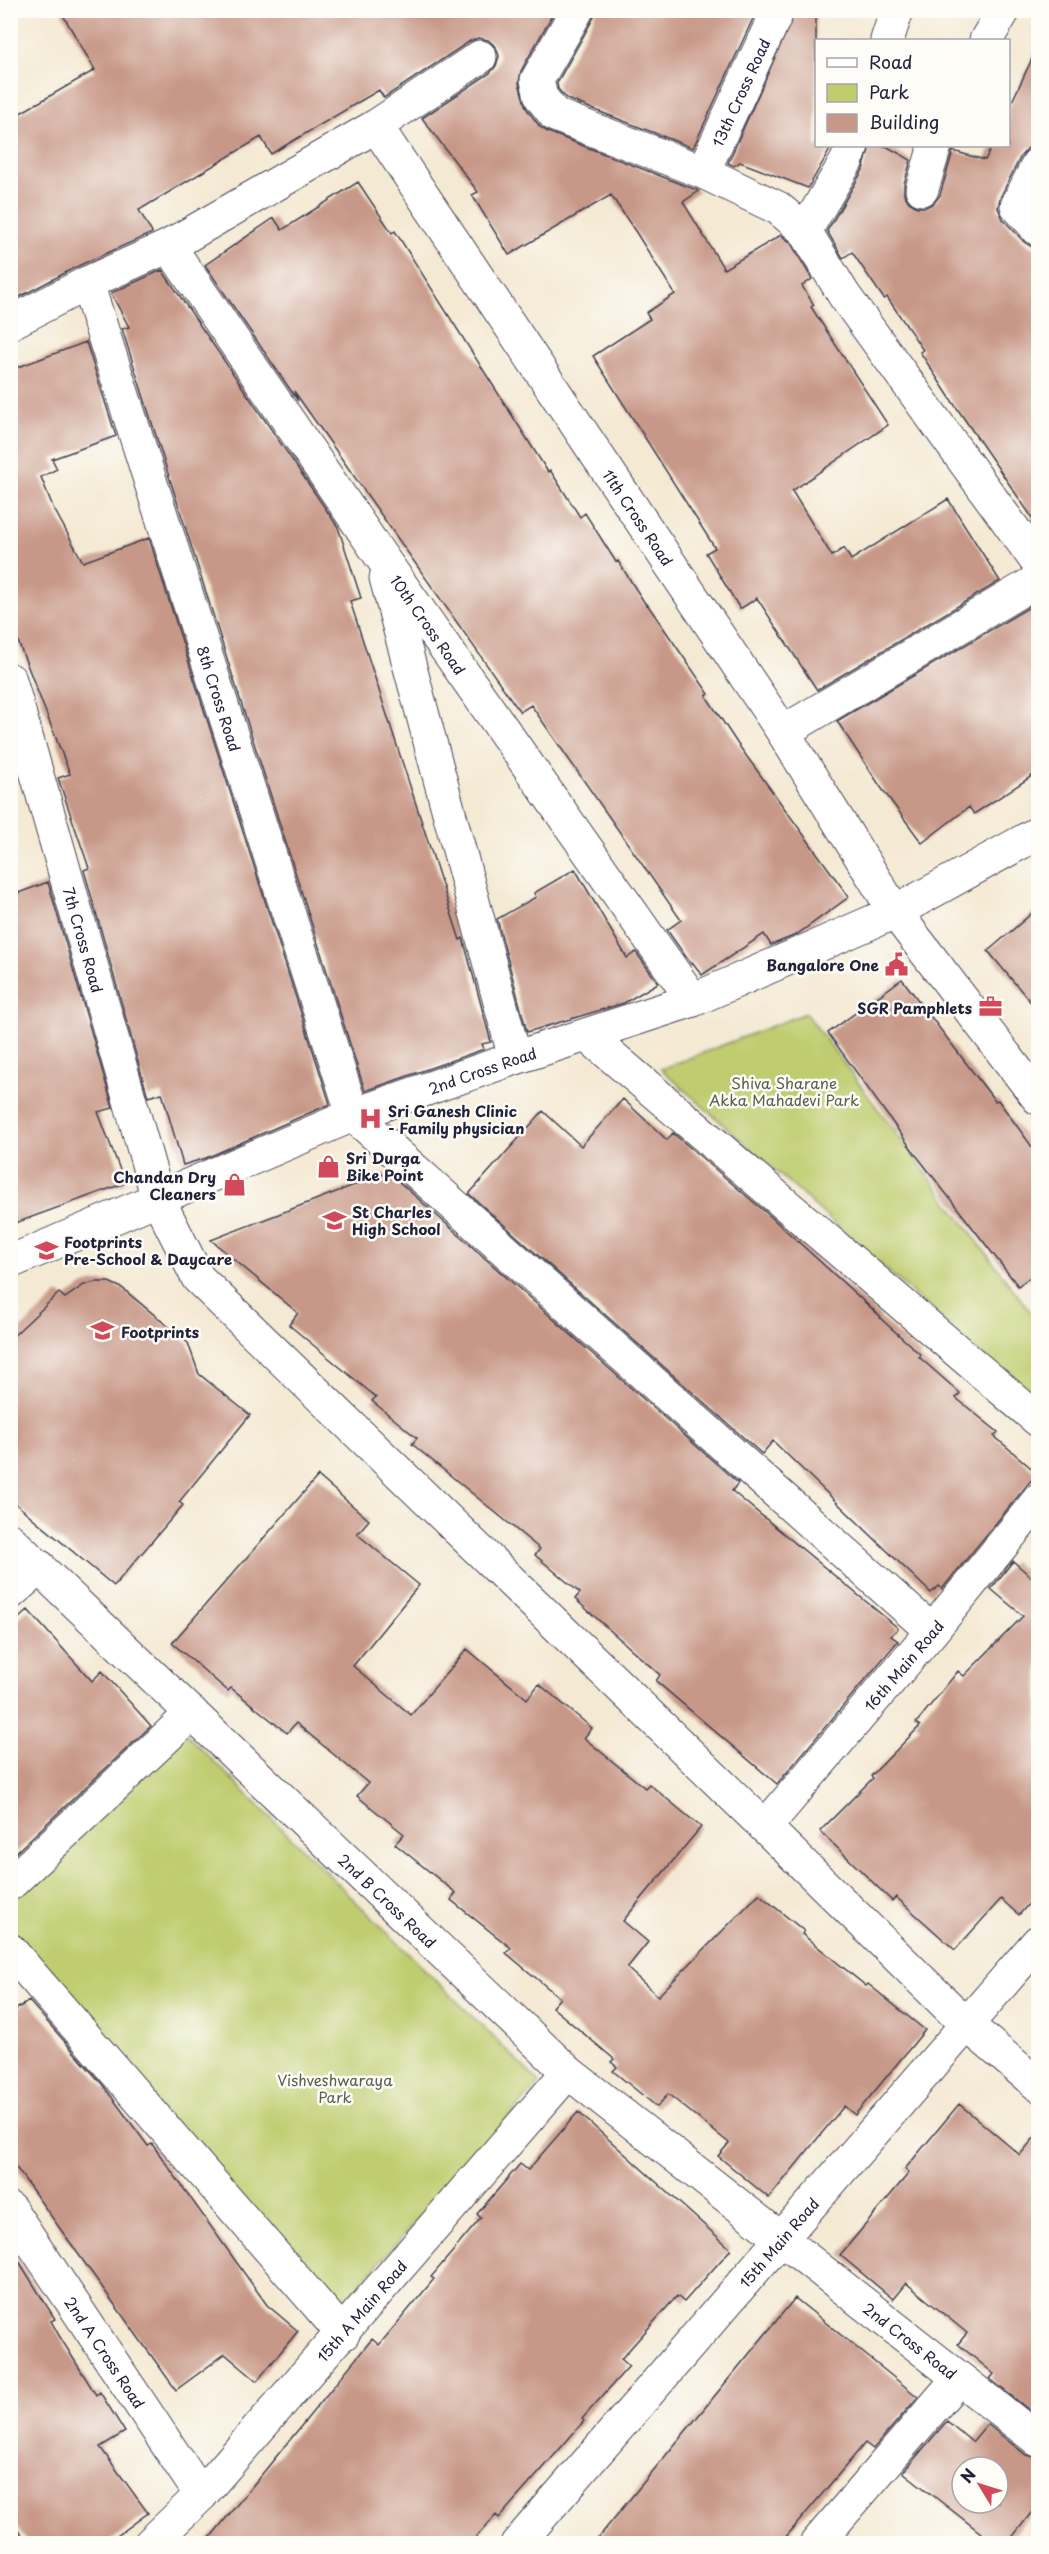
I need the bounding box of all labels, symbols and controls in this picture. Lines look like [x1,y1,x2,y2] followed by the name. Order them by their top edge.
[705,34,775,150] street label: 13th Cross Road
[815,39,1010,147] legend
[869,48,913,75] text: Road
[869,78,909,105] text: Park
[869,108,939,135] text: Building
[598,464,680,570] street label: 11th Cross Road
[386,570,472,679] street label: 10th Cross Road
[192,642,248,754] street label: 8th Cross Road
[58,884,110,995] street label: 7th Cross Road
[884,951,910,977] public building icon: Bangalore One
[766,953,880,976] place label: Bangalore One
[977,994,1003,1020] office icon: SGR Pamphlets
[857,996,972,1019] place label: SGR Pamphlets
[425,1040,539,1099] street label: 2nd Cross Road
[709,1071,859,1111] park label: Shiva Sharane Akka Mahadevi Park
[388,1099,524,1139] place label: Sri Ganesh Clinic - Family physician
[357,1106,383,1132] hospital icon: Sri Ganesh Clinic - Family physician
[346,1146,424,1186] place label: Sri Durga Bike Point
[315,1153,341,1179] shop icon: Sri Durga Bike Point
[113,1165,216,1205] place label: Chandan Dry Cleaners
[221,1172,247,1198] shop icon: Chandan Dry Cleaners
[352,1200,441,1240] place label: St Charles High School
[321,1207,347,1233] school or university icon: St Charles High School
[64,1230,232,1270] place label: Footprints Pre-School & Daycare
[33,1237,59,1263] school or university icon: Footprints Pre-School & Daycare
[90,1318,116,1344] school or university icon: Footprints
[121,1320,199,1343] place label: Footprints
[858,1614,948,1715] street label: 16th Main Road
[334,1848,442,1953] street label: 2nd B Cross Road
[277,2068,393,2108] park label: Vishveshwaraya Park
[733,2192,824,2292] street label: 15th Main Road
[310,2255,412,2366] street label: 15th A Main Road
[60,2291,151,2413] street label: 2nd A Cross Road
[859,2296,962,2384] street label: 2nd Cross Road
[950,2455,1010,2515] north arrow
[954,2463,981,2488] text: N

